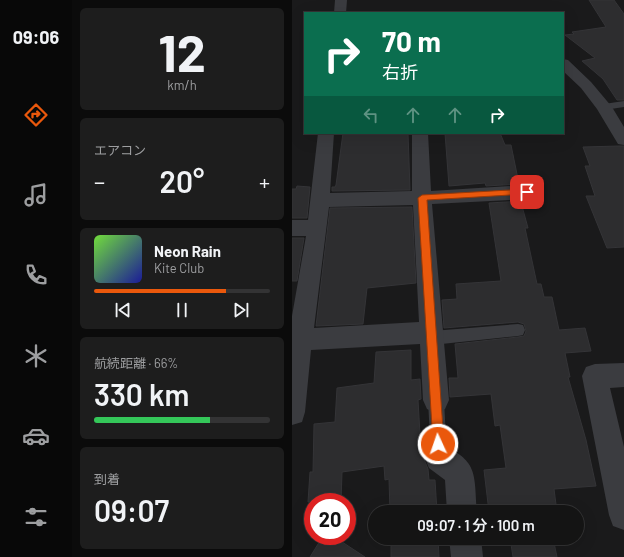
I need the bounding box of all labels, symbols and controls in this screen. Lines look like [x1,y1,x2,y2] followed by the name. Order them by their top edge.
[158,20,206,82] text: 12
[382,24,441,58] text: 70 m
[13,26,59,48] text: 09:06
[316,28,368,80] icon: right
[382,61,418,83] text: 右折
[167,77,197,93] text: km/h
[22,101,50,129] icon: directions
[360,104,382,126] icon: left
[402,104,424,126] icon: ahead
[444,104,466,126] icon: ahead
[486,104,508,126] icon: right
[94,142,146,158] text: エアコン
[160,163,204,199] text: 20°
[94,168,105,194] text: −
[259,168,270,194] text: +
[510,175,544,209] pin
[22,181,50,209] icon: music
[516,181,538,203] icon: arrive
[154,242,221,260] text: Neon Rain
[154,260,204,276] text: Kite Club
[22,261,50,289] icon: phone
[112,299,134,321] icon: previous
[171,299,193,321] icon: pause
[230,299,252,321] icon: next
[22,342,50,370] icon: climate
[94,355,178,371] text: 航続距離 · 66%
[94,376,189,412] text: 330 km
[22,422,50,450] icon: car
[417,423,459,465] position arrow
[94,471,120,487] text: 到着
[94,492,169,528] text: 09:07
[304,493,356,545] speed limit sign: 20
[22,503,50,531] icon: filters
[417,516,535,534] text: 09:07 · 1 分 · 100 m

